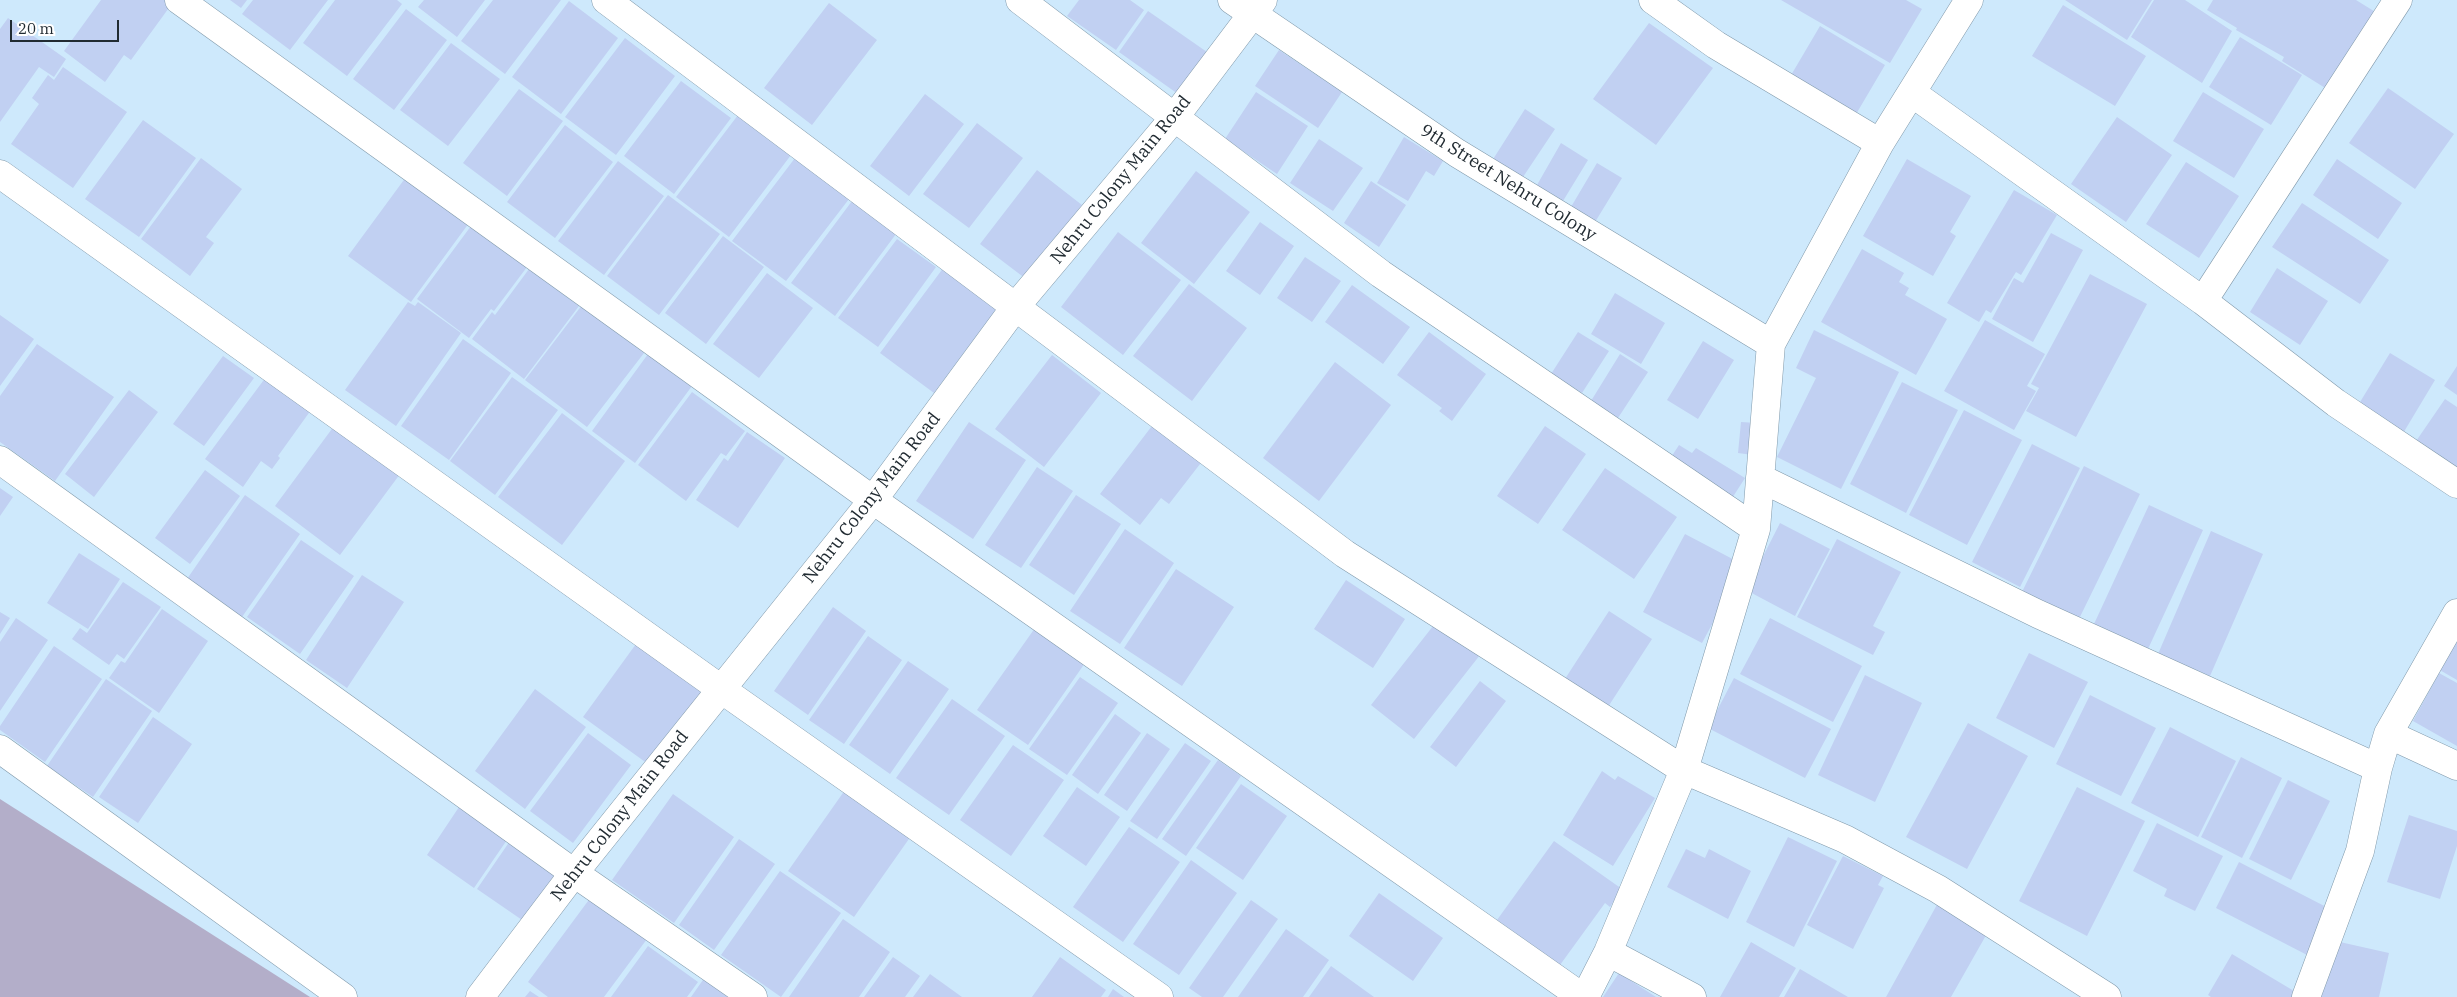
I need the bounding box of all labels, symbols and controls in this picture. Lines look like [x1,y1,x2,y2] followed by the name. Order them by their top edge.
[12,10,121,42] scale bar
[18,19,54,38] text: 20 m
[1046,91,1196,269] street label: Nehru Colony Main Road
[1416,120,1600,246] street label: 9th Street Nehru Colony
[799,408,945,588] street label: Nehru Colony Main Road
[547,726,693,906] street label: Nehru Colony Main Road

